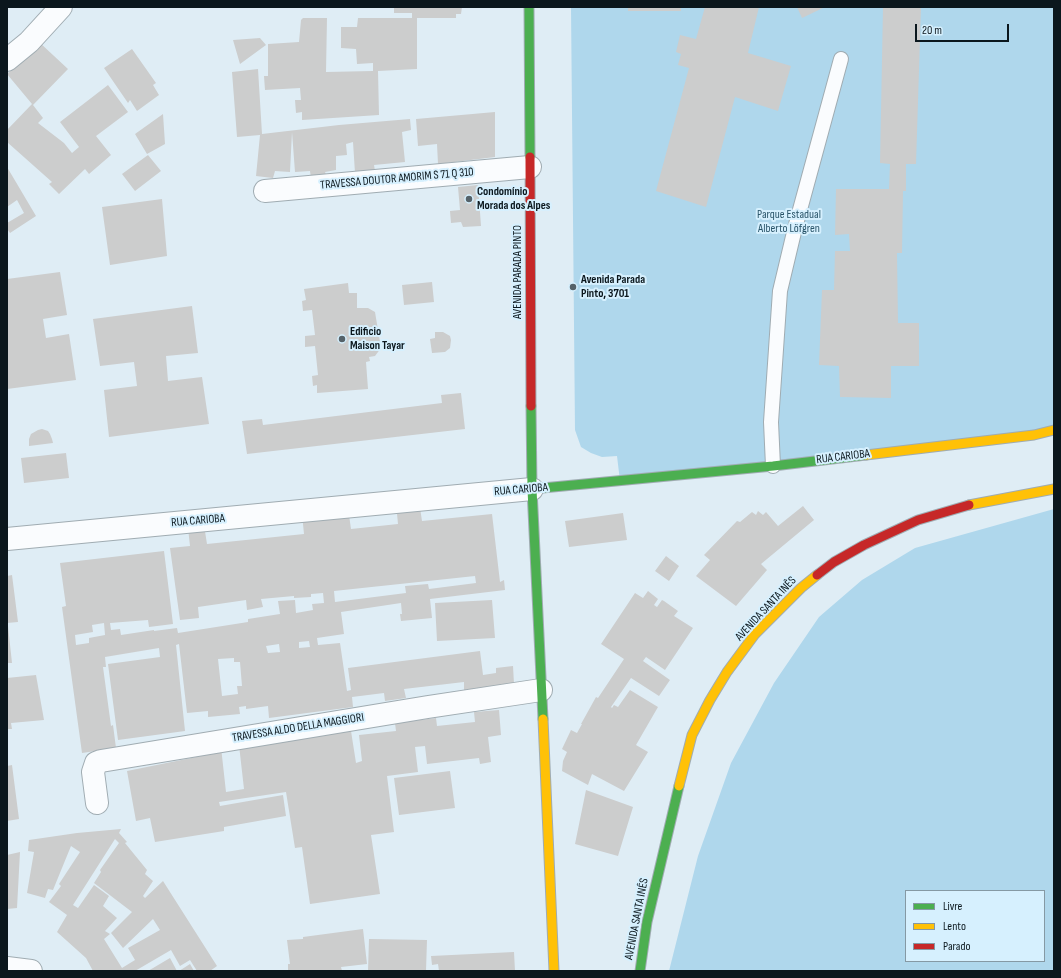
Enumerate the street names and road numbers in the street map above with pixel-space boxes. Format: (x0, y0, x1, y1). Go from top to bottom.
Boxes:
street label: TRAVESSA DOUTOR AMORIM S 71 Q 310 (320, 165, 474, 193)
street label: AVENIDA PARADA PINTO (511, 225, 525, 319)
street label: RUA CARIOBA (815, 447, 871, 467)
street label: RUA CARIOBA (494, 480, 548, 500)
street label: RUA CARIOBA (171, 511, 225, 531)
street label: AVENIDA SANTA INÊS (732, 574, 800, 644)
street label: TRAVESSA ALDO DELLA MAGGIORI (231, 710, 365, 746)
street label: AVENIDA SANTA INÊS (622, 877, 652, 961)

